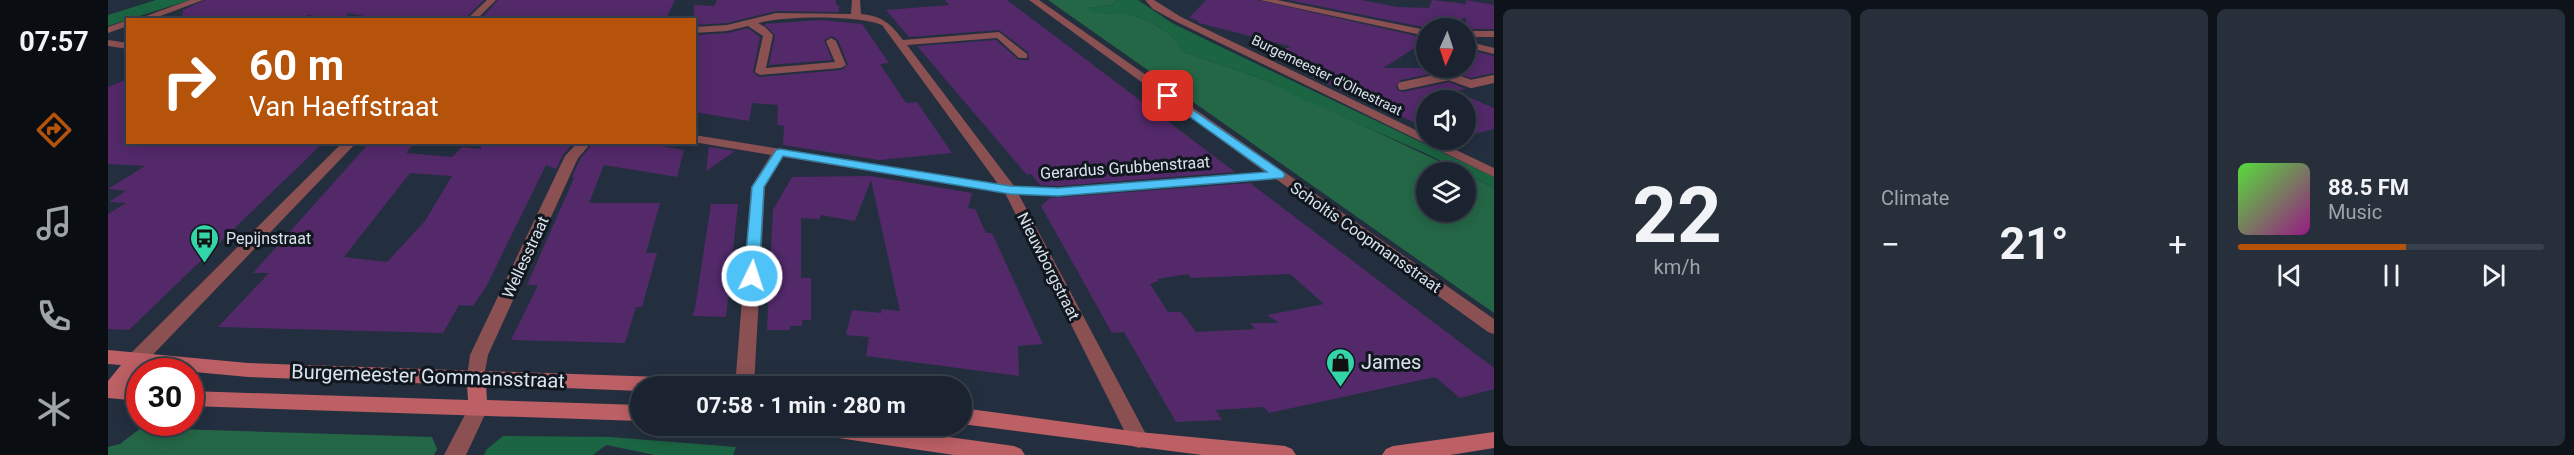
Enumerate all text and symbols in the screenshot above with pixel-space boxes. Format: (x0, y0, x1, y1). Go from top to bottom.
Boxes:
north arrow (1416, 18, 1476, 78)
map controls (1416, 18, 1476, 222)
text: 07:57 (19, 26, 89, 58)
street label: Burgemeester d'Olnestraat (1249, 32, 1405, 119)
text: 60 m (249, 41, 344, 90)
icon: right (150, 42, 228, 120)
pin (1142, 70, 1193, 121)
icon: arrive (1151, 79, 1184, 112)
button: sound (1416, 90, 1476, 150)
text: Van Haeffstraat (249, 91, 439, 123)
icon: directions (33, 109, 75, 151)
street label: Gerardus Grubbenstraat (1039, 152, 1211, 183)
button: layers (1416, 162, 1476, 222)
text: 22 (1632, 170, 1722, 261)
text: 88.5 FM (2328, 175, 2409, 200)
street label: Scholtis Coopmansstraat (1287, 178, 1445, 297)
text: Climate (1881, 186, 1949, 210)
text: Music (2328, 200, 2382, 224)
icon: music (33, 202, 75, 244)
street label: Nieuwborgstraat (1013, 209, 1084, 323)
street label: Wellesstraat (498, 213, 553, 301)
text: 21° (1999, 217, 2069, 270)
bus stop icon: Pepijnstraat (189, 222, 221, 264)
text: − (1881, 225, 1900, 264)
text: + (2168, 225, 2187, 264)
place label: Pepijnstraat (226, 229, 311, 248)
position arrow (720, 244, 784, 308)
text: km/h (1654, 255, 1700, 279)
icon: previous (2273, 259, 2306, 292)
icon: pause (2375, 259, 2408, 292)
icon: next (2477, 259, 2510, 292)
icon: phone (33, 295, 75, 337)
shop icon: James (1324, 346, 1356, 388)
place label: James (1361, 350, 1421, 374)
speed limit sign: 30 (126, 358, 204, 436)
street label: Burgemeester Gommansstraat (291, 359, 565, 393)
icon: climate (33, 388, 75, 430)
text: 07:58 · 1 min · 280 m (696, 393, 906, 418)

